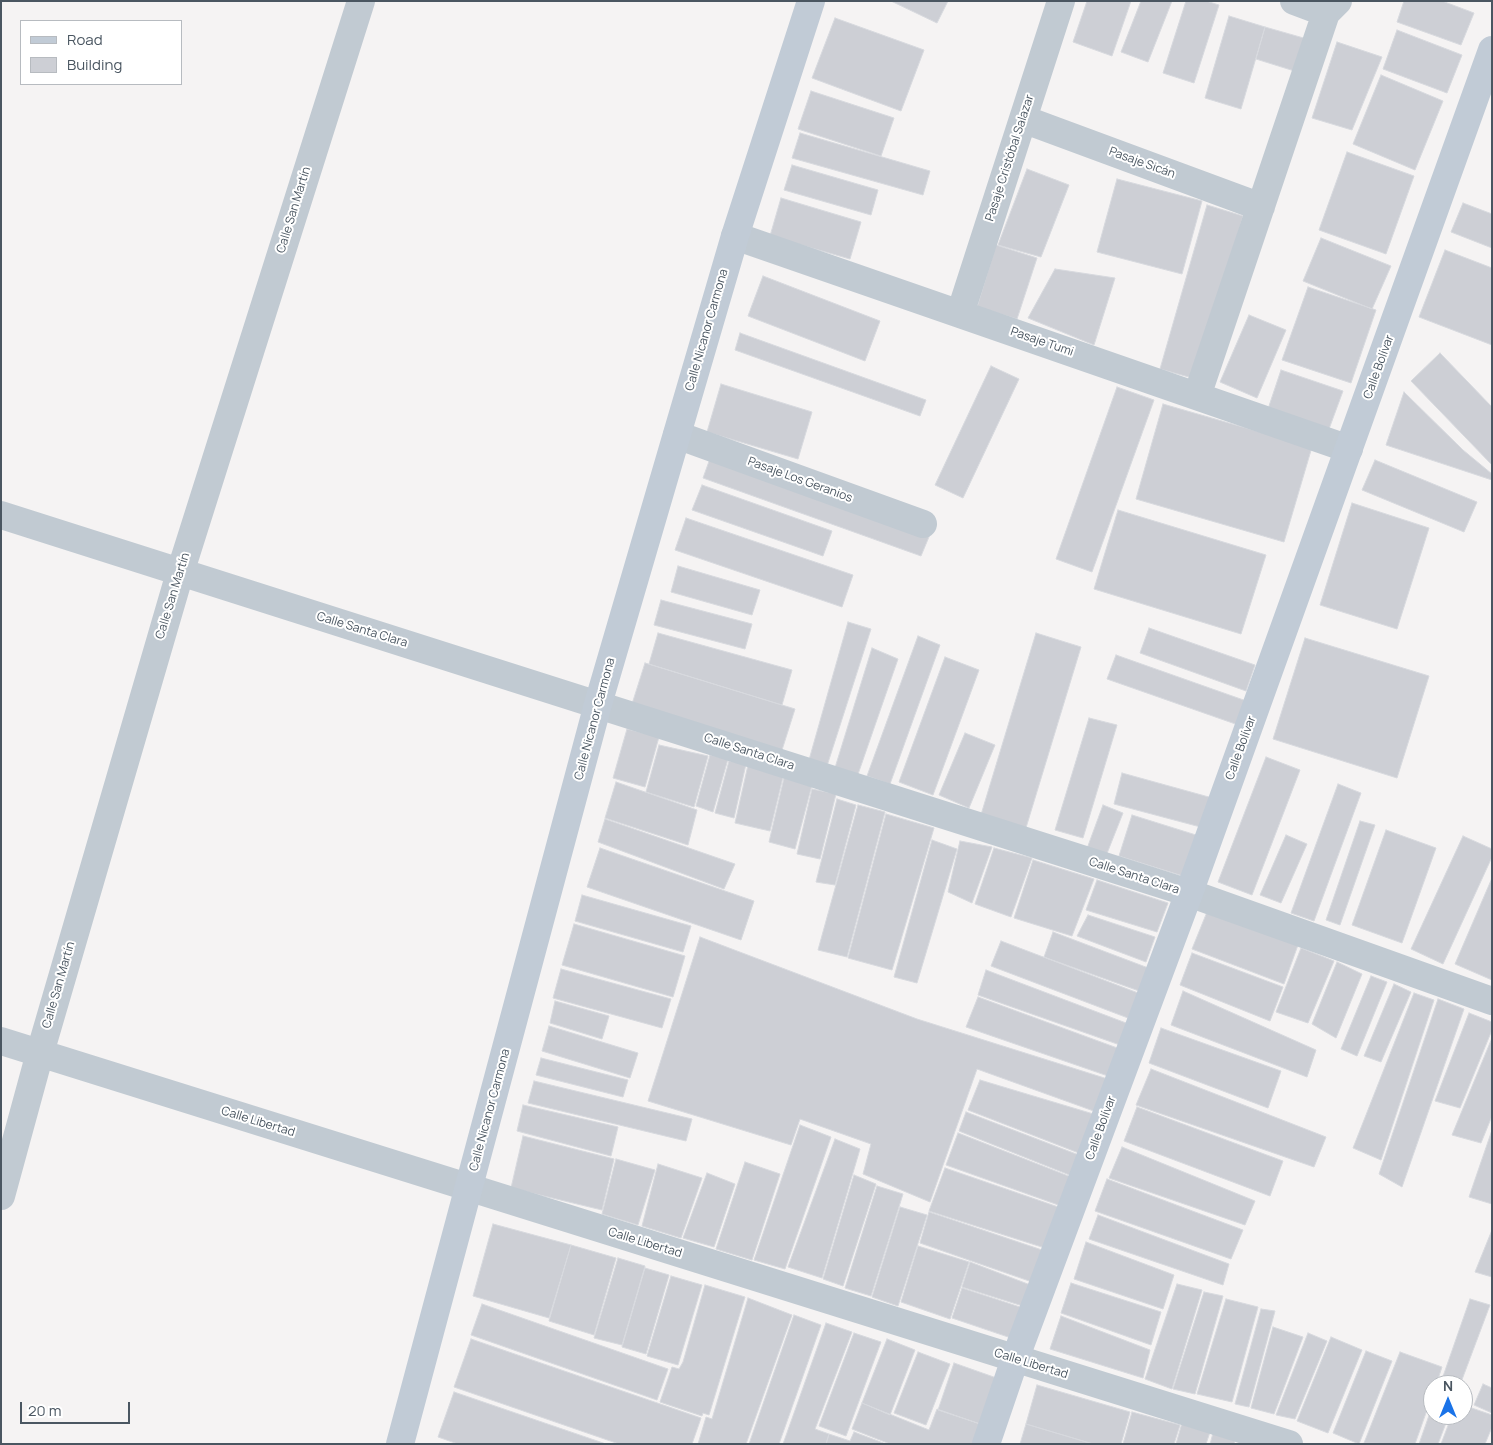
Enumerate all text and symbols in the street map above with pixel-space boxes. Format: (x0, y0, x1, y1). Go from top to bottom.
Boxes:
legend (20, 20, 182, 85)
text: Road (67, 29, 103, 50)
text: Building (67, 54, 122, 75)
street label: Pasaje Cristóbal Salazar (983, 93, 1037, 223)
street label: Pasaje Sicán (1107, 144, 1177, 182)
street label: Calle San Martín (274, 165, 314, 255)
street label: Calle Nicanor Carmona (683, 267, 731, 393)
street label: Pasaje Tumi (1009, 324, 1075, 360)
street label: Calle Bolívar (1361, 333, 1397, 401)
street label: Pasaje Los Geranios (746, 454, 854, 506)
street label: Calle San Martín (153, 551, 193, 641)
street label: Calle Santa Clara (315, 609, 409, 651)
street label: Calle Nicanor Carmona (572, 656, 618, 782)
street label: Calle Bolívar (1223, 714, 1259, 782)
street label: Calle Santa Clara (702, 731, 796, 773)
street label: Calle Santa Clara (1087, 855, 1181, 897)
street label: Calle San Martín (40, 940, 78, 1030)
street label: Calle Nicanor Carmona (467, 1047, 513, 1173)
street label: Calle Bolívar (1083, 1094, 1119, 1162)
street label: Calle Libertad (219, 1104, 297, 1140)
street label: Calle Libertad (606, 1225, 684, 1261)
street label: Calle Libertad (992, 1346, 1070, 1382)
north arrow (1423, 1375, 1473, 1425)
text: N (1443, 1376, 1453, 1395)
scale bar (22, 1392, 132, 1424)
text: 20 m (28, 1400, 61, 1421)

